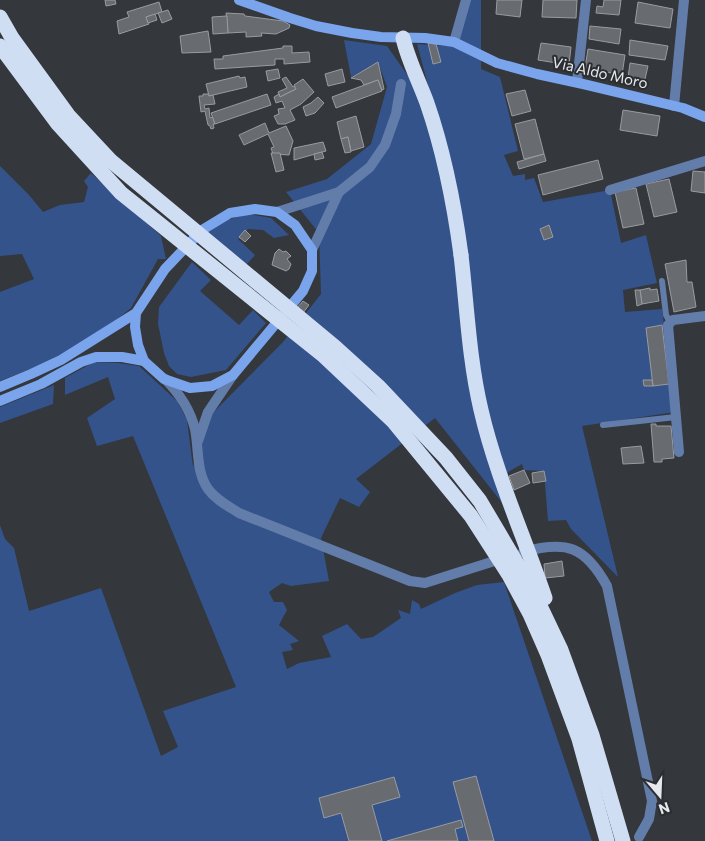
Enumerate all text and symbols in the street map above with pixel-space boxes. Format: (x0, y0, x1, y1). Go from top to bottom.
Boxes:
street label: Via Aldo Moro (551, 52, 650, 92)
north arrow (635, 771, 685, 821)
text: N (657, 799, 672, 819)

